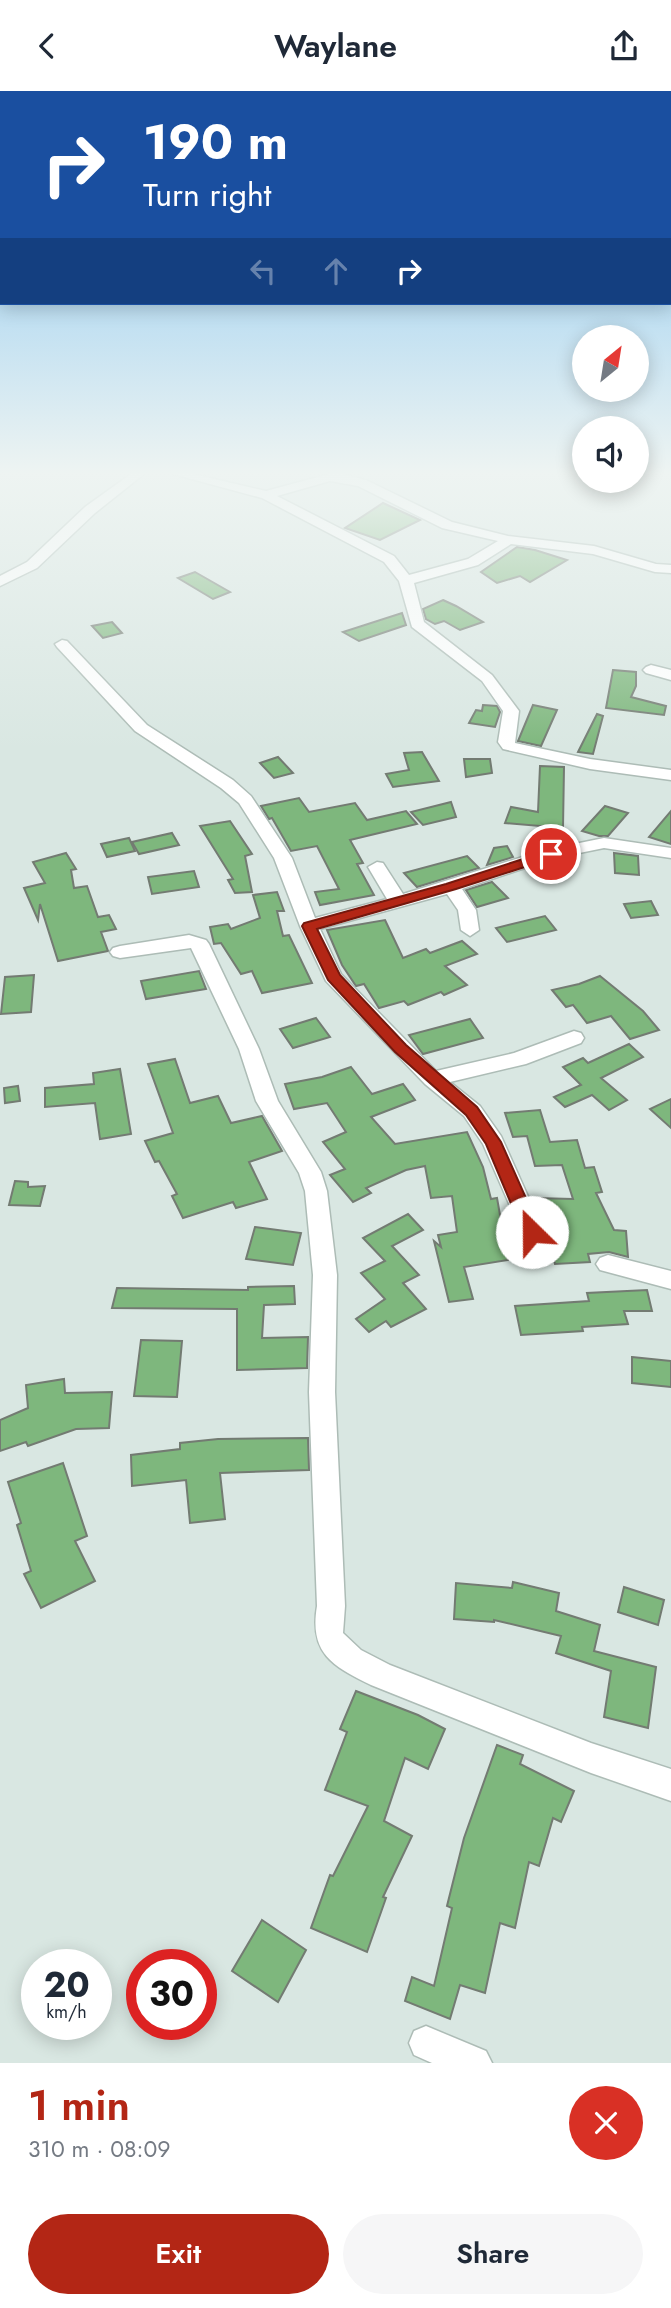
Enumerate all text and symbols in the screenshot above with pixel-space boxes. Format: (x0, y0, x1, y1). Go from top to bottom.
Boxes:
text: Waylane (274, 23, 397, 69)
icon: back (28, 27, 66, 65)
icon: share (605, 27, 643, 65)
text: 190 m (143, 107, 288, 177)
icon: right (28, 119, 119, 210)
text: Turn right (143, 172, 272, 218)
icon: left (244, 252, 282, 290)
icon: ahead (317, 252, 355, 290)
icon: right (390, 252, 428, 290)
north arrow (572, 325, 649, 403)
map controls (572, 325, 649, 493)
button: sound (572, 416, 649, 493)
pin (521, 824, 581, 884)
icon: arrive (532, 835, 570, 873)
position arrow (495, 1195, 569, 1269)
speed limit sign: 30 (126, 1949, 217, 2040)
text: 20 (43, 1960, 90, 2010)
text: km/h (46, 1999, 87, 2025)
text: 1 min (28, 2075, 130, 2136)
button: close (569, 2086, 643, 2160)
text: 310 m · 08:09 (28, 2132, 171, 2166)
button: Exit (28, 2214, 329, 2294)
button: Share (343, 2214, 643, 2294)

